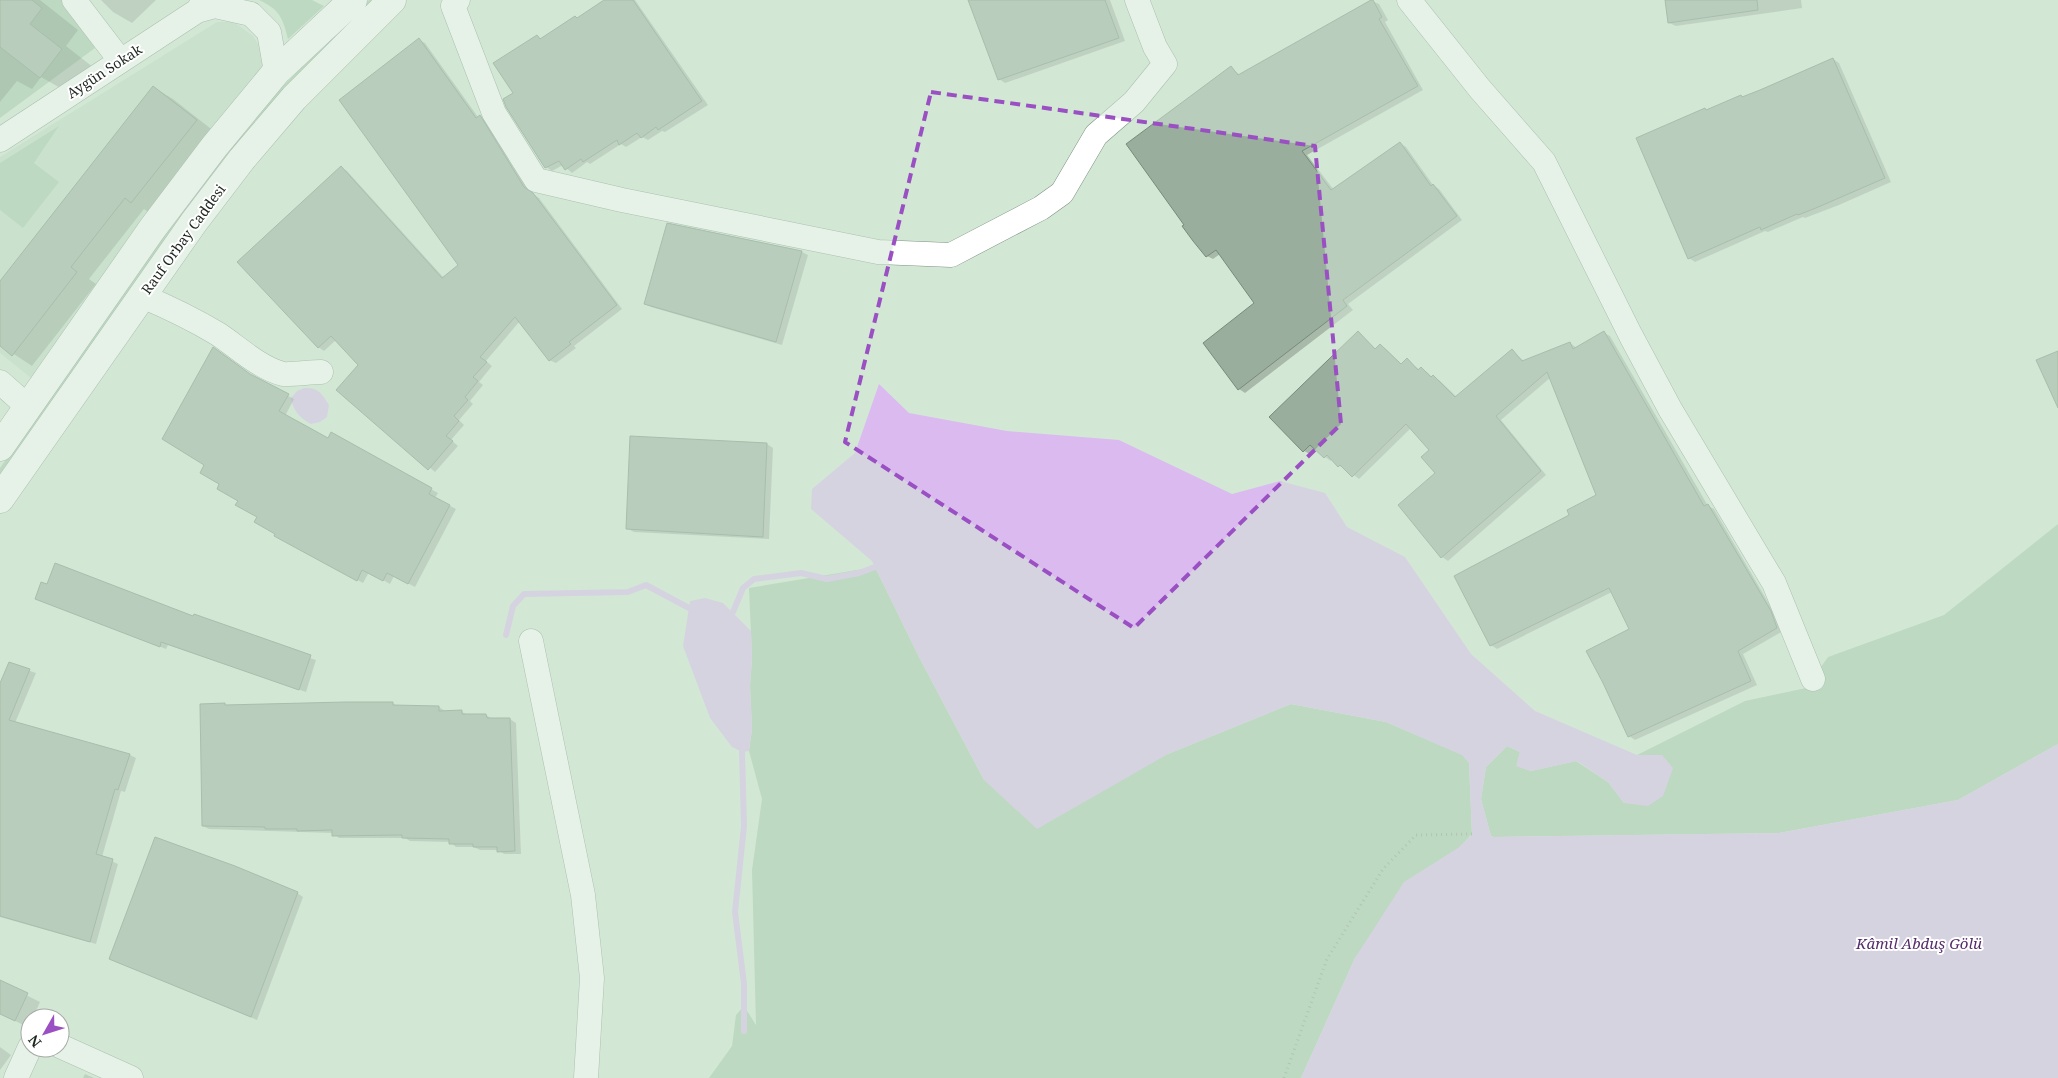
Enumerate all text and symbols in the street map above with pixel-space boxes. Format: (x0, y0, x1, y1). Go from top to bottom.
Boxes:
street label: Aygün Sokak (63, 39, 146, 102)
street label: Rauf Orbay Caddesi (137, 180, 230, 298)
water label: Kâmil Abduş Gölü (1855, 933, 1982, 953)
north arrow (20, 1008, 70, 1058)
text: N (24, 1031, 45, 1052)

